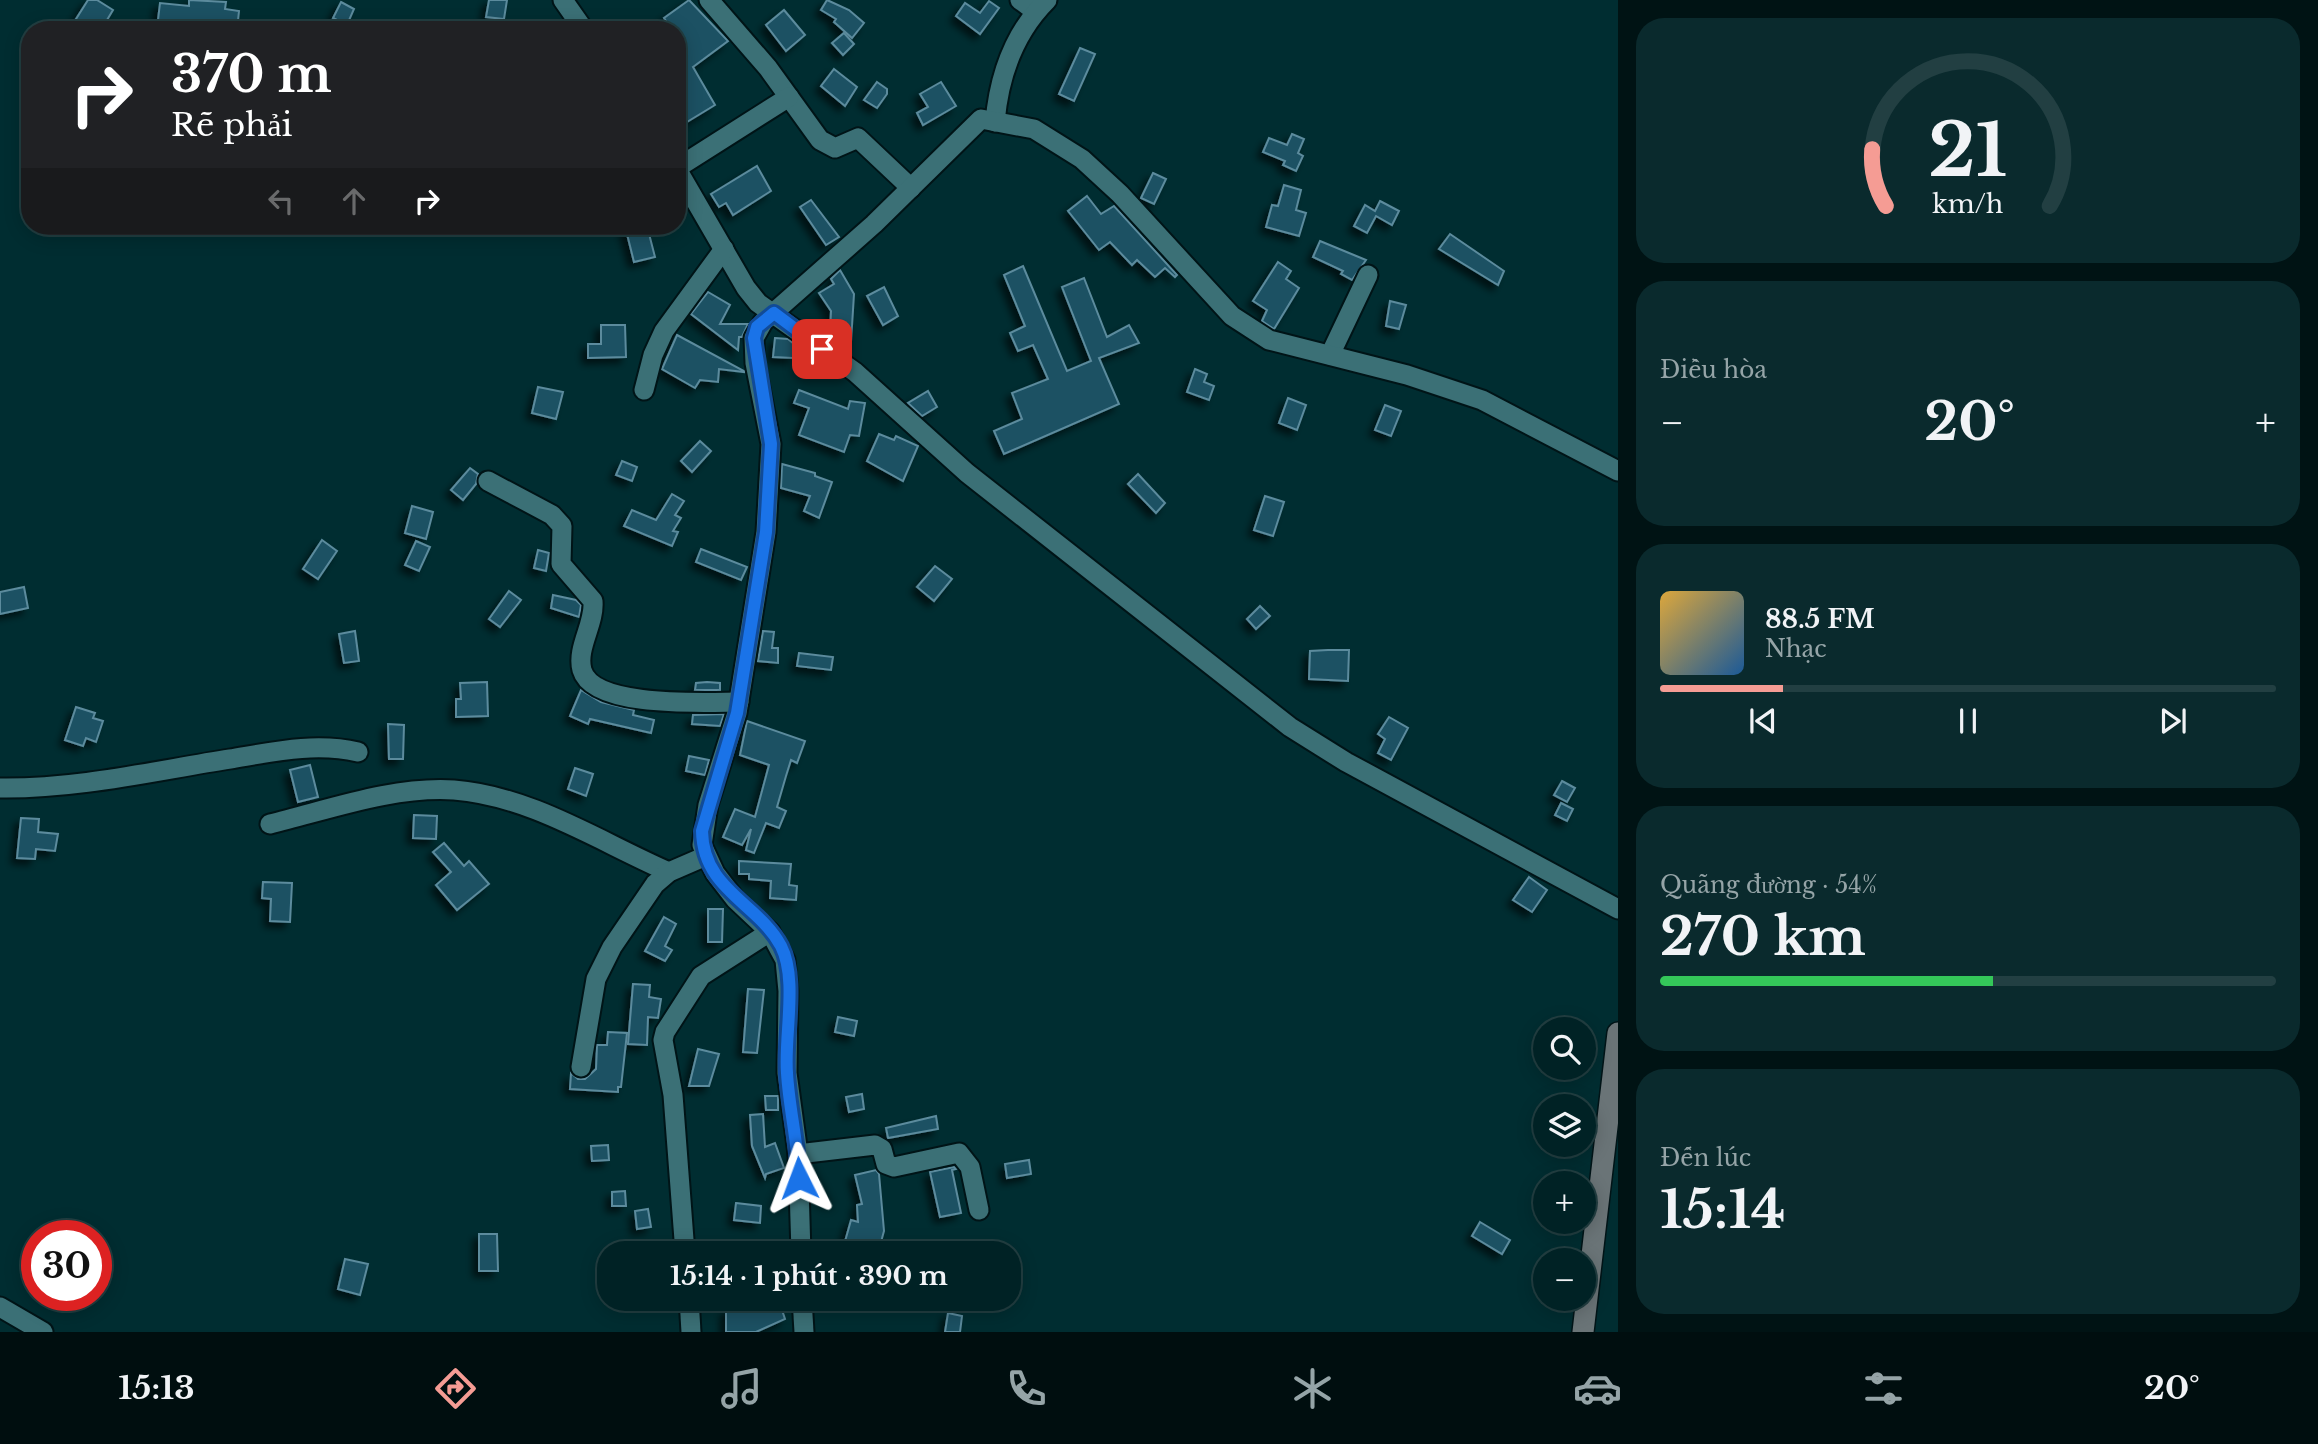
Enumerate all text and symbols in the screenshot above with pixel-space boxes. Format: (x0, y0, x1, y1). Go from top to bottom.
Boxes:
text: 370 m (171, 44, 332, 105)
icon: right (56, 49, 147, 140)
text: Rẽ phải (171, 105, 292, 145)
text: 21 (1928, 106, 2008, 197)
icon: left (262, 182, 300, 220)
icon: ahead (335, 182, 373, 220)
icon: right (408, 182, 446, 220)
text: km/h (1933, 189, 2003, 220)
pin (792, 319, 852, 379)
icon: arrive (803, 330, 841, 368)
text: Điều hòa (1660, 356, 1767, 384)
text: 20° (1924, 390, 2015, 454)
text: − (1660, 399, 1684, 446)
text: + (2255, 399, 2276, 446)
text: 88.5 FM (1765, 603, 1875, 635)
text: Nhạc (1765, 635, 1827, 663)
icon: previous (1744, 702, 1782, 740)
icon: pause (1949, 702, 1987, 740)
icon: next (2154, 702, 2192, 740)
text: Quãng đường · 54% (1660, 871, 1877, 899)
text: 270 km (1660, 905, 1866, 969)
map controls (1533, 1017, 1596, 1311)
button: search (1533, 1017, 1596, 1080)
button: layers (1533, 1094, 1596, 1157)
position arrow (762, 1141, 836, 1215)
text: Đến lúc (1660, 1144, 1751, 1172)
button: + (1533, 1171, 1596, 1234)
text: 15:14 (1660, 1178, 1786, 1242)
speed limit sign: 30 (21, 1220, 112, 1311)
button: − (1533, 1248, 1596, 1311)
text: 15:14 · 1 phút · 390 m (670, 1260, 948, 1292)
icon: directions (431, 1364, 480, 1413)
icon: music (717, 1364, 766, 1413)
icon: phone (1002, 1364, 1051, 1413)
icon: climate (1288, 1364, 1337, 1413)
icon: car (1573, 1364, 1622, 1413)
icon: filters (1859, 1364, 1908, 1413)
text: 15:13 (118, 1368, 195, 1408)
text: 20° (2144, 1368, 2200, 1408)

